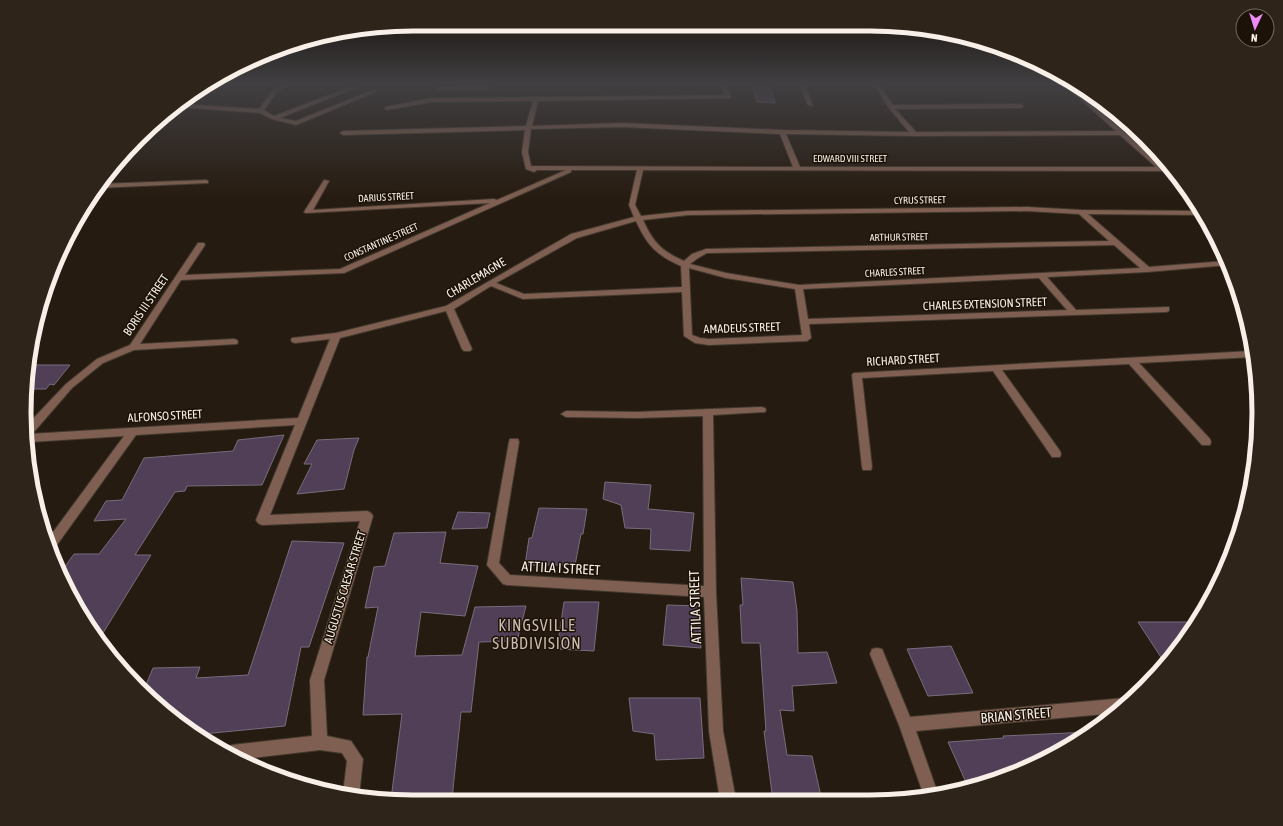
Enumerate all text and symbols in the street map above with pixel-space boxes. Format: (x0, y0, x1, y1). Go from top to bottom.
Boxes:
north arrow (1235, 8, 1275, 48)
text: N (1251, 32, 1258, 44)
street label: EDWARD VIII STREET (813, 153, 888, 164)
street label: DARIUS STREET (358, 190, 415, 204)
street label: CYRUS STREET (894, 194, 947, 206)
street label: CONSTANTINE STREET (342, 220, 420, 263)
street label: ARTHUR STREET (869, 231, 929, 243)
street label: CHARLEMAGNE (444, 255, 508, 301)
street label: CHARLES STREET (865, 265, 926, 279)
street label: BORIS III STREET (120, 271, 172, 338)
street label: CHARLES EXTENSION STREET (923, 295, 1048, 313)
street label: AMADEUS STREET (703, 320, 782, 336)
street label: RICHARD STREET (866, 351, 941, 369)
street label: ALFONSO STREET (127, 407, 204, 425)
street label: AUGUSTUS CAESAR STREET (321, 528, 369, 645)
street label: ATTILA I STREET (521, 558, 601, 578)
street label: ATTILA STREET (686, 570, 704, 644)
district label: KINGSVILLE SUBDIVISION (492, 616, 582, 652)
street label: BRIAN STREET (980, 704, 1052, 726)

